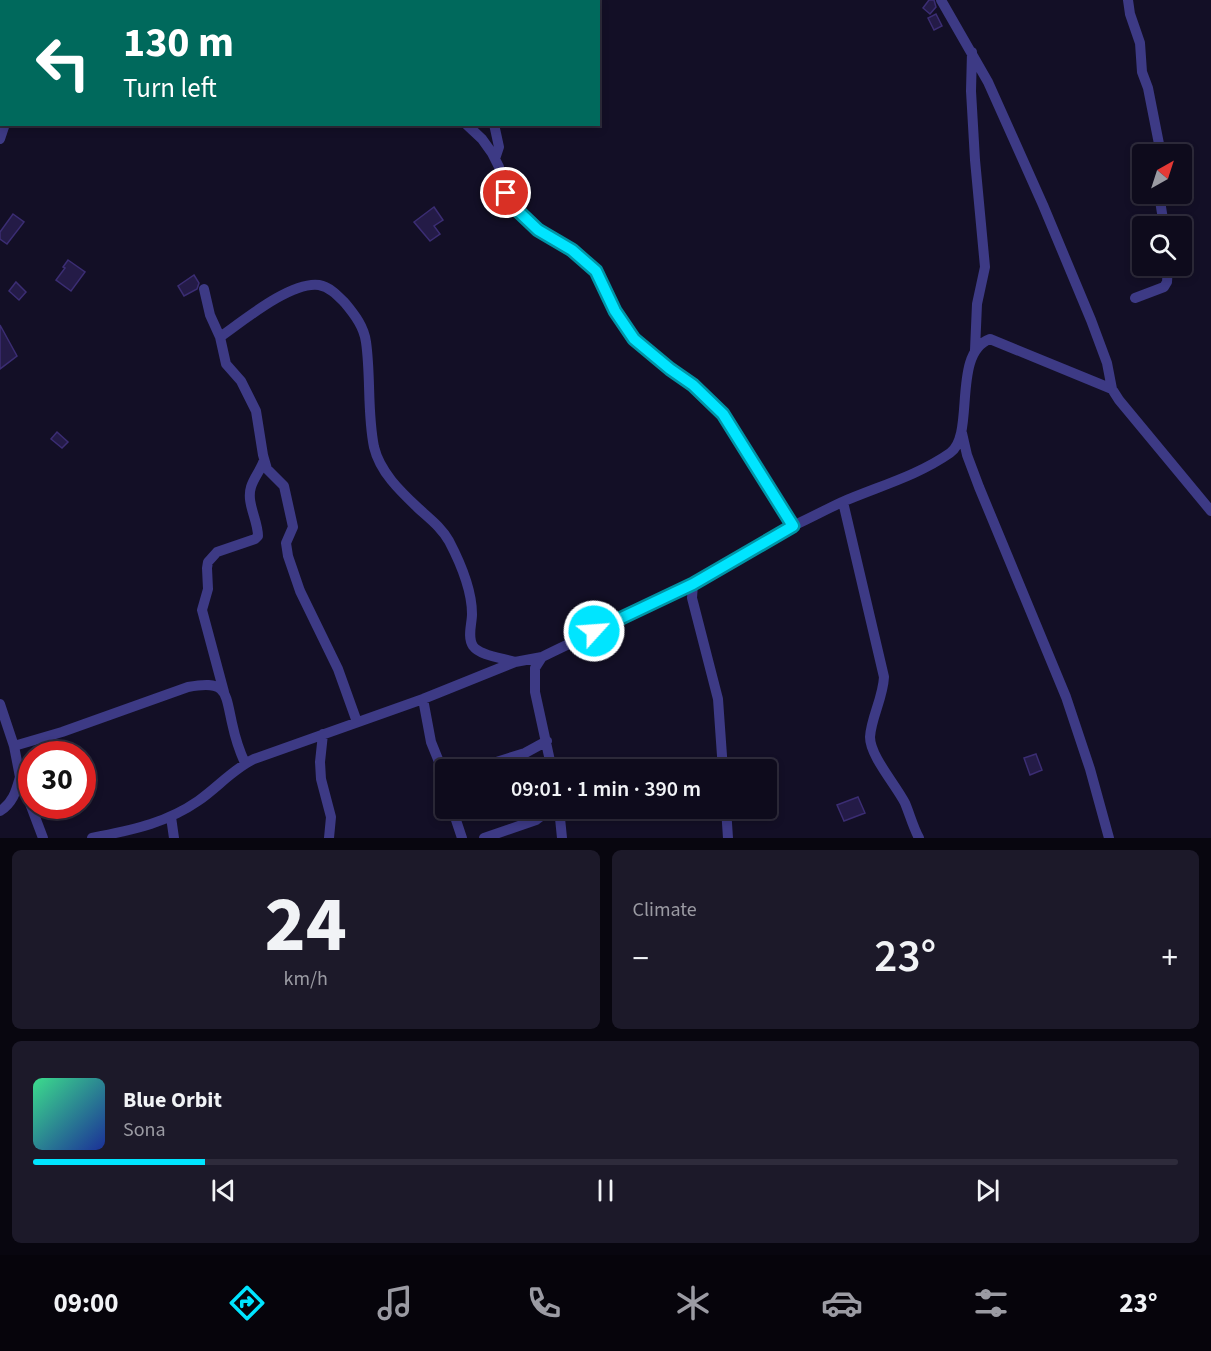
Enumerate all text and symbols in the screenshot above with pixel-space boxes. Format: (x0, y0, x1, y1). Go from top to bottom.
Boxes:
text: 130 m (123, 13, 234, 73)
icon: left (24, 24, 102, 102)
text: Turn left (123, 69, 217, 108)
north arrow (1132, 144, 1192, 204)
map controls (1132, 144, 1192, 276)
pin (480, 167, 531, 218)
icon: arrive (489, 176, 522, 209)
button: search (1132, 216, 1192, 276)
position arrow (562, 599, 626, 663)
speed limit sign: 30 (18, 741, 96, 819)
text: 09:01 · 1 min · 390 m (511, 773, 701, 805)
text: 24 (265, 870, 347, 981)
text: Climate (633, 896, 697, 924)
text: 23° (874, 925, 936, 989)
text: − (633, 935, 649, 982)
text: + (1162, 935, 1178, 982)
text: km/h (284, 965, 328, 993)
text: Blue Orbit (123, 1084, 222, 1116)
text: Sona (123, 1116, 166, 1144)
icon: previous (207, 1174, 240, 1207)
icon: pause (589, 1174, 622, 1207)
icon: next (971, 1174, 1004, 1207)
icon: directions (226, 1282, 268, 1324)
icon: music (374, 1282, 416, 1324)
icon: phone (523, 1282, 565, 1324)
icon: climate (672, 1282, 714, 1324)
icon: car (821, 1282, 863, 1324)
icon: filters (970, 1282, 1012, 1324)
text: 09:00 (53, 1284, 119, 1323)
text: 23° (1119, 1284, 1158, 1323)

